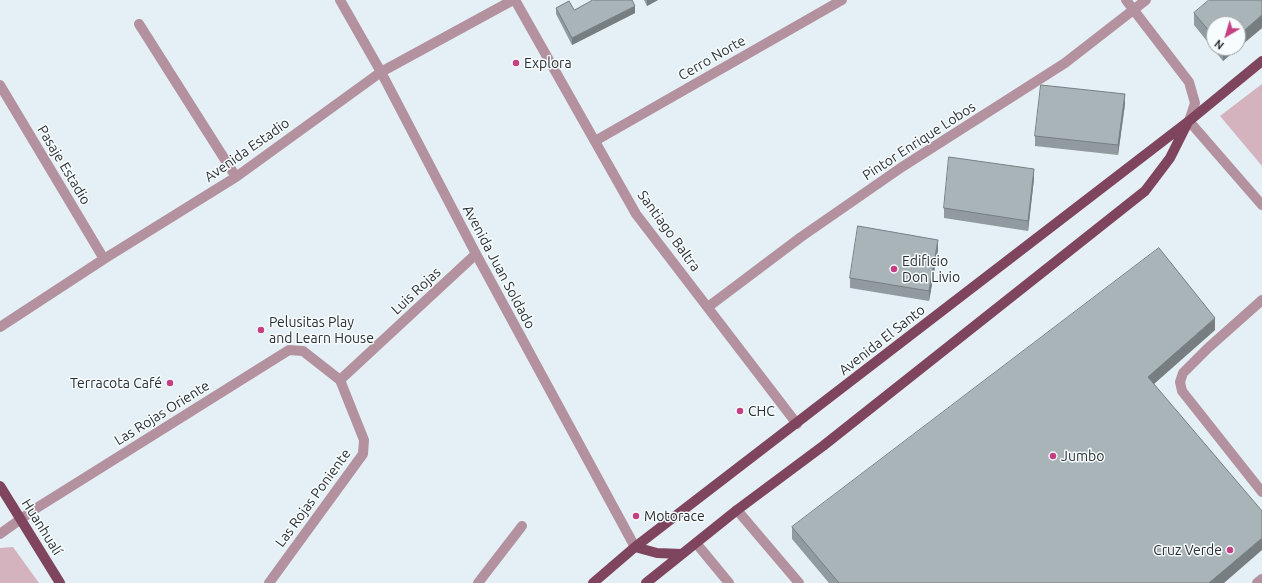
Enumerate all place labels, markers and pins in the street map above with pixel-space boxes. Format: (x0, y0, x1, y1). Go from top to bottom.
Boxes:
place label: Explora (524, 55, 572, 71)
marker: Explora (511, 58, 521, 68)
place label: Edificio Don Livio (902, 253, 960, 286)
marker: Edificio Don Livio (889, 264, 899, 274)
place label: Pelusitas Play and Learn House (269, 314, 374, 346)
marker: Pelusitas Play and Learn House (256, 325, 266, 335)
place label: Terracota Café (70, 375, 162, 391)
marker: Terracota Café (165, 378, 175, 388)
place label: CHC (748, 403, 775, 419)
marker: CHC (735, 406, 745, 416)
place label: Jumbo (1061, 448, 1104, 464)
marker: Jumbo (1048, 451, 1058, 461)
place label: Motorace (644, 508, 705, 524)
marker: Motorace (631, 511, 641, 521)
place label: Cruz Verde (1153, 542, 1222, 558)
marker: Cruz Verde (1225, 545, 1235, 555)

